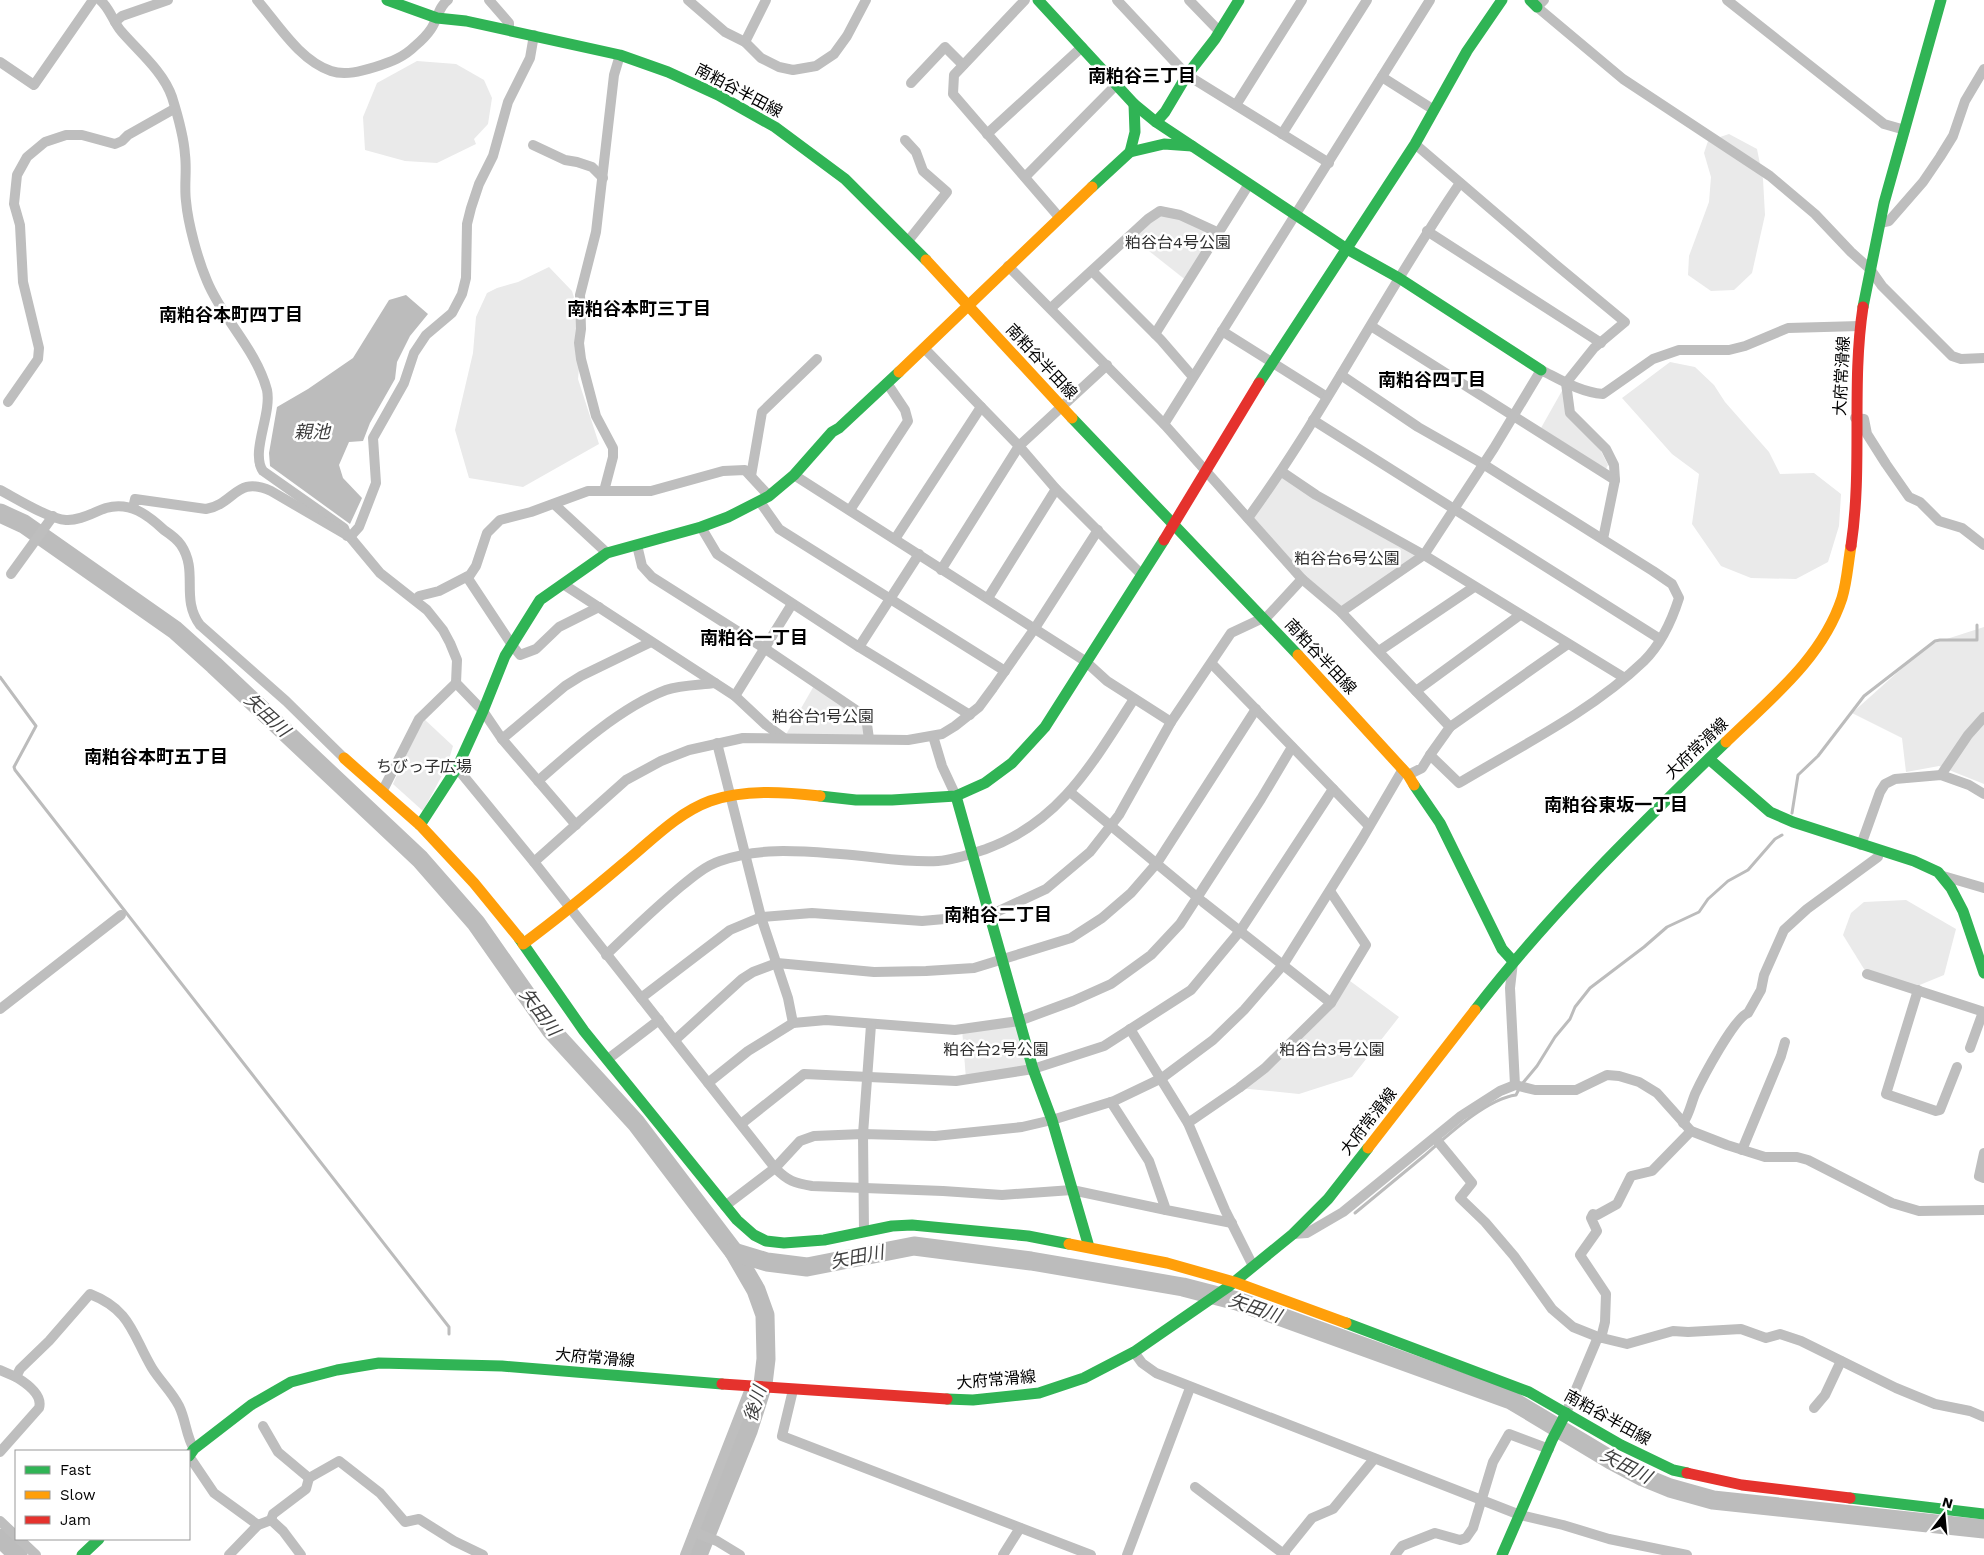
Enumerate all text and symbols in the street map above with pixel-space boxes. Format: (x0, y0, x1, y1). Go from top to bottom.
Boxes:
street label: 南粕谷半田線 (692, 60, 786, 121)
district label: 南粕谷三丁目 (1088, 65, 1196, 86)
park label: 粕谷台4号公園 (1125, 233, 1231, 252)
district label: 南粕谷本町三丁目 (567, 298, 711, 319)
district label: 南粕谷本町四丁目 (159, 304, 303, 325)
street label: 南粕谷半田線 (1002, 320, 1081, 403)
street label: 大府常滑線 (1830, 336, 1853, 416)
district label: 南粕谷四丁目 (1378, 369, 1486, 390)
water label: 親池 (294, 421, 332, 442)
park label: 粕谷台6号公園 (1294, 549, 1400, 568)
street label: 南粕谷半田線 (1281, 615, 1360, 698)
district label: 南粕谷一丁目 (700, 627, 808, 648)
water label: 矢田川 (240, 689, 296, 742)
park label: 粕谷台1号公園 (772, 707, 874, 726)
street label: 大府常滑線 (1661, 714, 1732, 783)
district label: 南粕谷本町五丁目 (84, 746, 228, 767)
park label: ちびっ子広場 (376, 757, 472, 776)
district label: 南粕谷東坂一丁目 (1544, 794, 1688, 815)
district label: 南粕谷二丁目 (944, 904, 1052, 925)
water label: 矢田川 (516, 984, 566, 1041)
park label: 粕谷台2号公園 (943, 1040, 1049, 1059)
park label: 粕谷台3号公園 (1279, 1040, 1385, 1059)
street label: 大府常滑線 (1336, 1084, 1401, 1159)
water label: 矢田川 (828, 1241, 887, 1272)
water label: 矢田川 (1226, 1289, 1286, 1327)
street label: 大府常滑線 (554, 1345, 636, 1370)
street label: 大府常滑線 (955, 1367, 1037, 1392)
water label: 後川 (739, 1382, 770, 1424)
street label: 南粕谷半田線 (1561, 1386, 1654, 1449)
water label: 矢田川 (1597, 1444, 1657, 1488)
legend (15, 1450, 190, 1540)
text: Fast (60, 1461, 92, 1479)
text: Slow (60, 1486, 96, 1504)
north arrow (1919, 1490, 1969, 1540)
text: N (1940, 1493, 1955, 1512)
text: Jam (60, 1511, 91, 1529)

